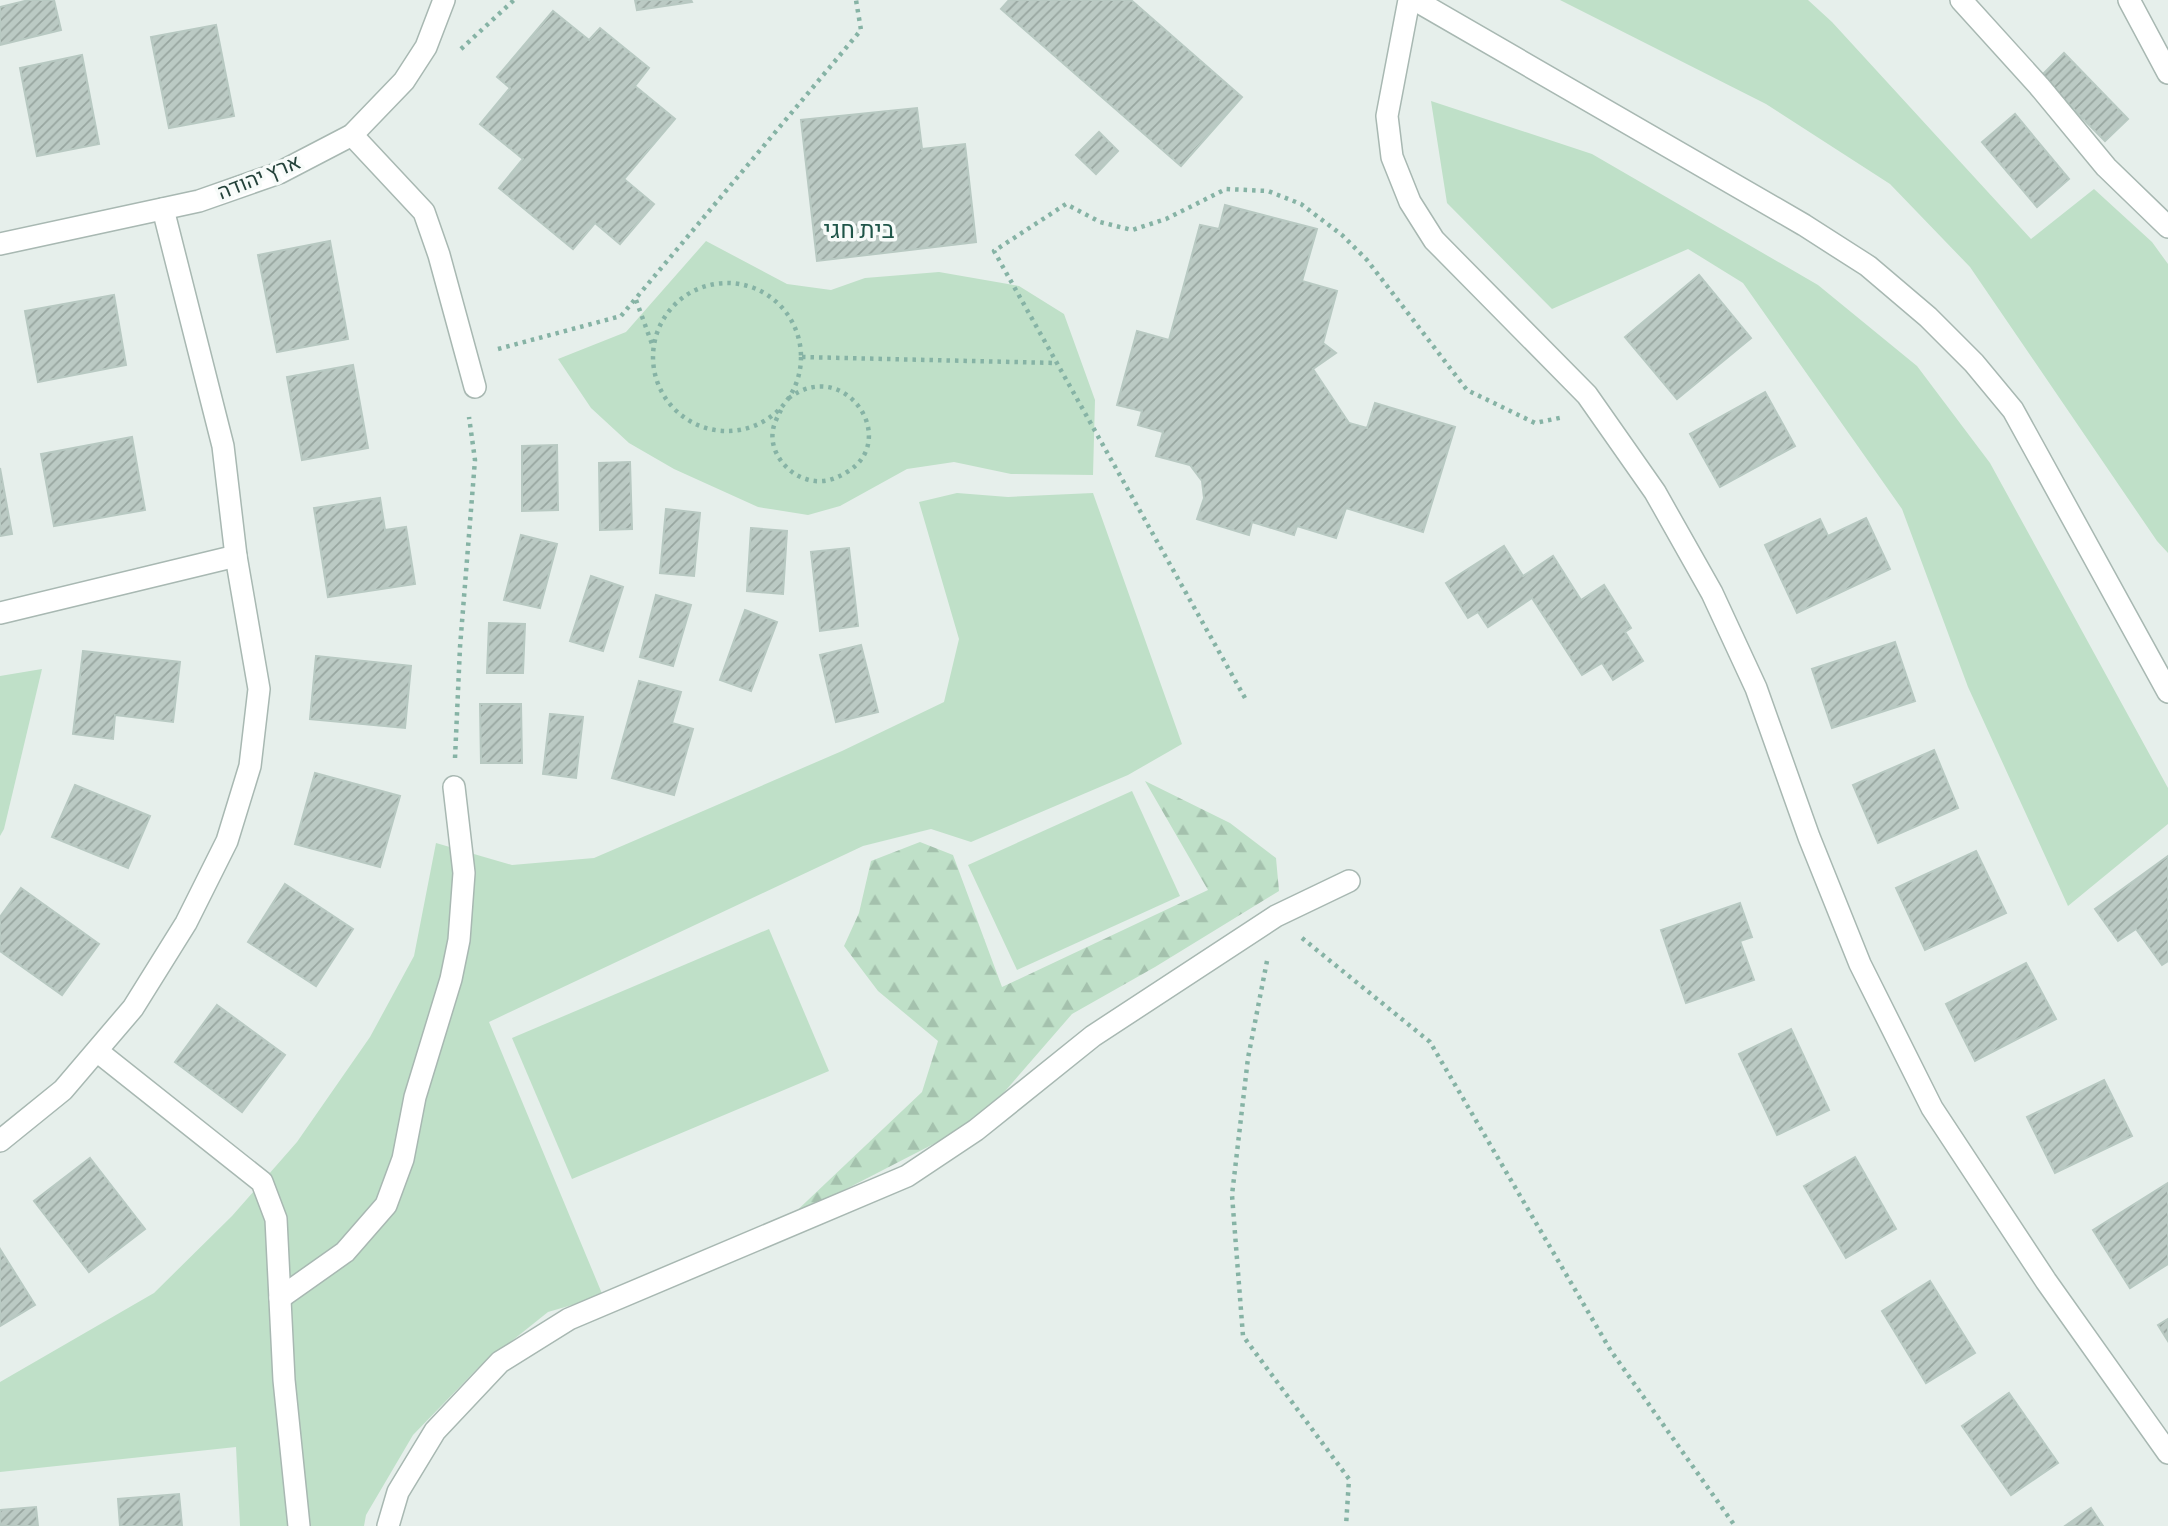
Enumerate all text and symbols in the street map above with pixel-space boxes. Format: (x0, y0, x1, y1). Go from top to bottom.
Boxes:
street label: ארץ יהודה (213, 148, 304, 204)
district label: בית חגי (824, 214, 895, 243)

